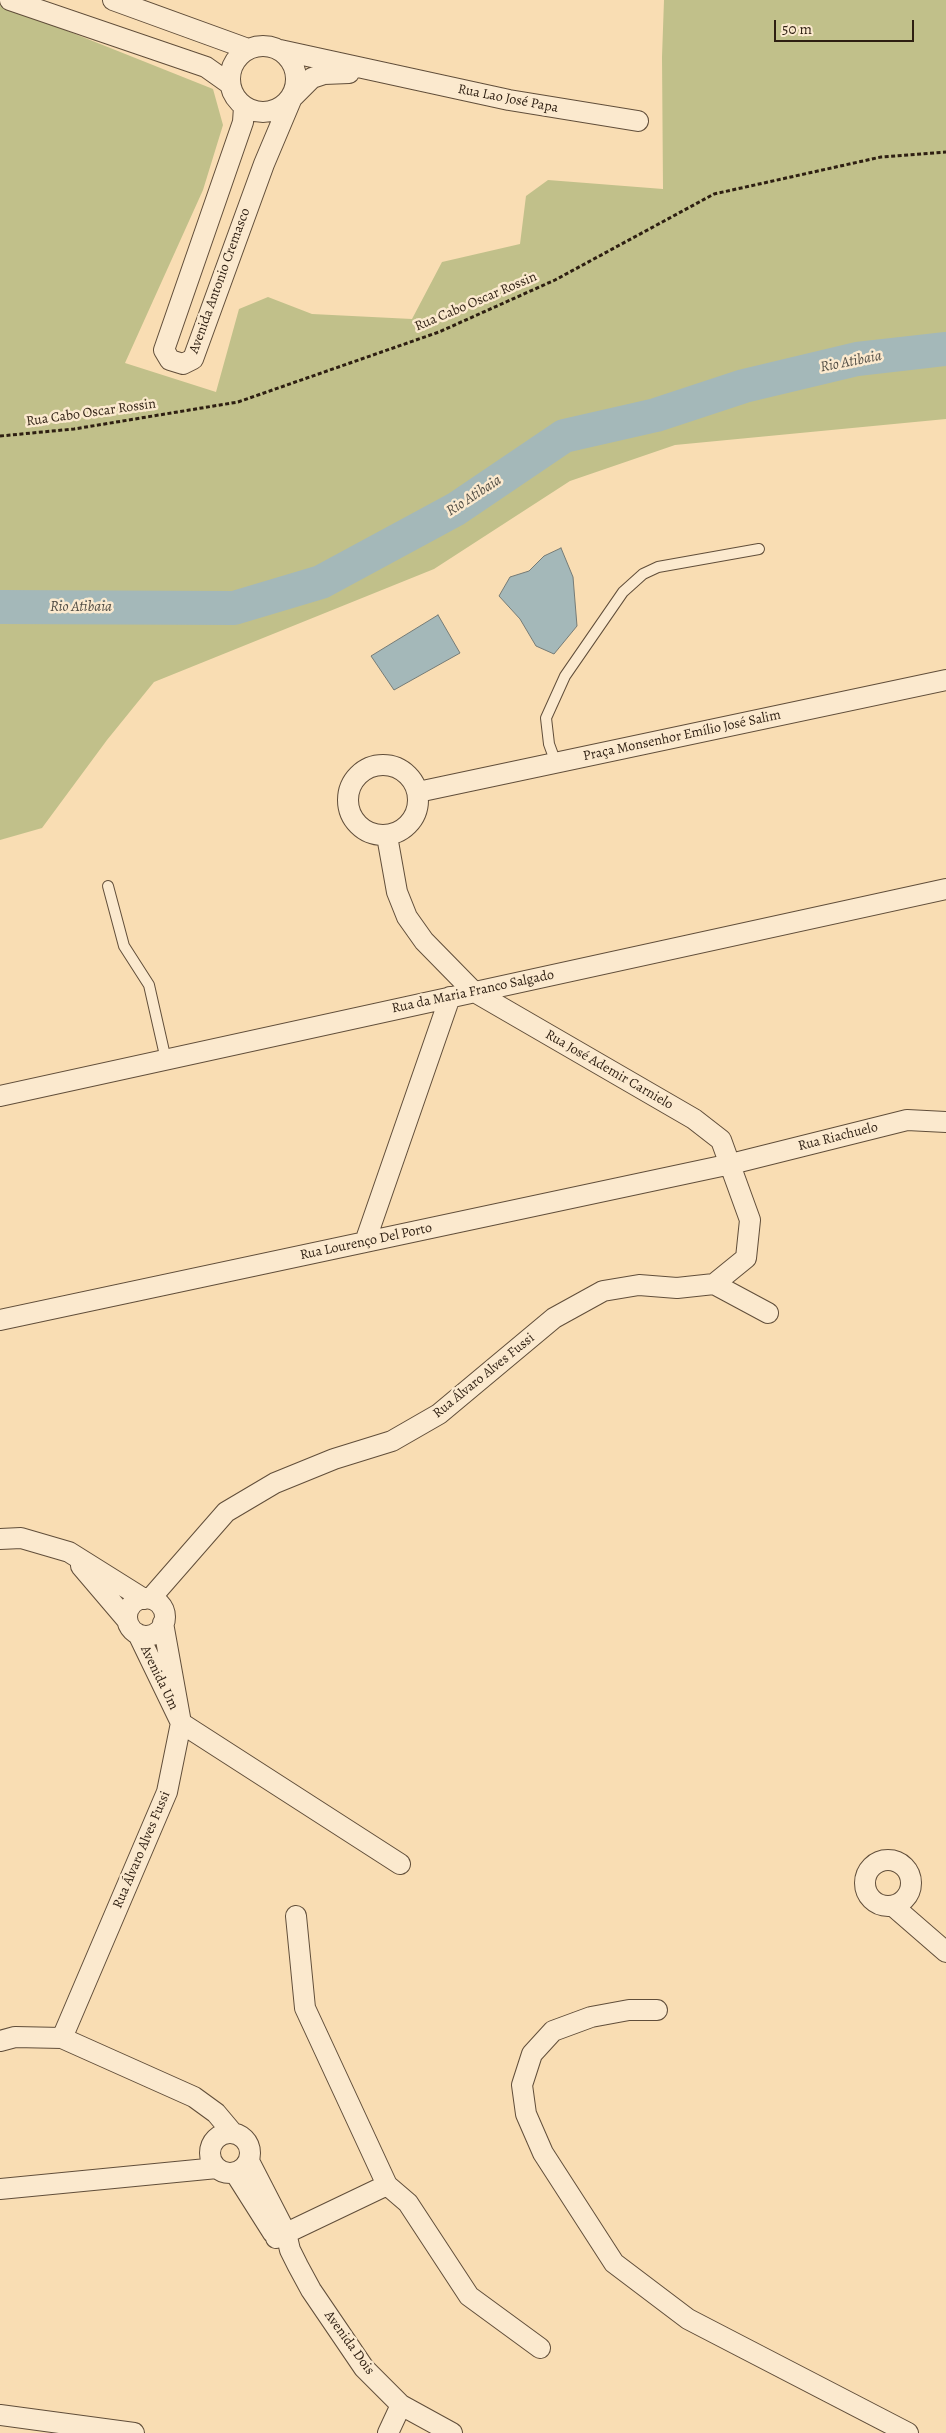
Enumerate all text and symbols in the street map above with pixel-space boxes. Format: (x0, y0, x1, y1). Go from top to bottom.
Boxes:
scale bar (776, 10, 916, 42)
text: 50 m (782, 19, 812, 39)
street label: Rua Lao José Papa (456, 81, 560, 117)
street label: Avenida Antonio Cremasco (186, 206, 254, 356)
street label: Rua Cabo Oscar Rossin (412, 269, 540, 335)
water label: Rio Atibaia (819, 347, 883, 377)
street label: Rua Cabo Oscar Rossin (25, 396, 157, 430)
water label: Rio Atibaia (443, 472, 505, 520)
water label: Rio Atibaia (50, 598, 112, 616)
street label: Praça Monsenhor Emílio José Salim (582, 707, 782, 765)
street label: Rua da Maria Franco Salgado (390, 967, 556, 1017)
street label: Rua José Ademir Carnielo (542, 1026, 676, 1114)
street label: Rua Riachuelo (796, 1119, 880, 1155)
street label: Rua Lourenço Del Porto (298, 1220, 434, 1264)
street label: Rua Álvaro Alves Fussi (430, 1330, 538, 1422)
street label: Avenida Um (136, 1643, 182, 1713)
street label: Rua Álvaro Alves Fussi (110, 1789, 174, 1911)
street label: Avenida Dois (320, 2308, 378, 2378)

